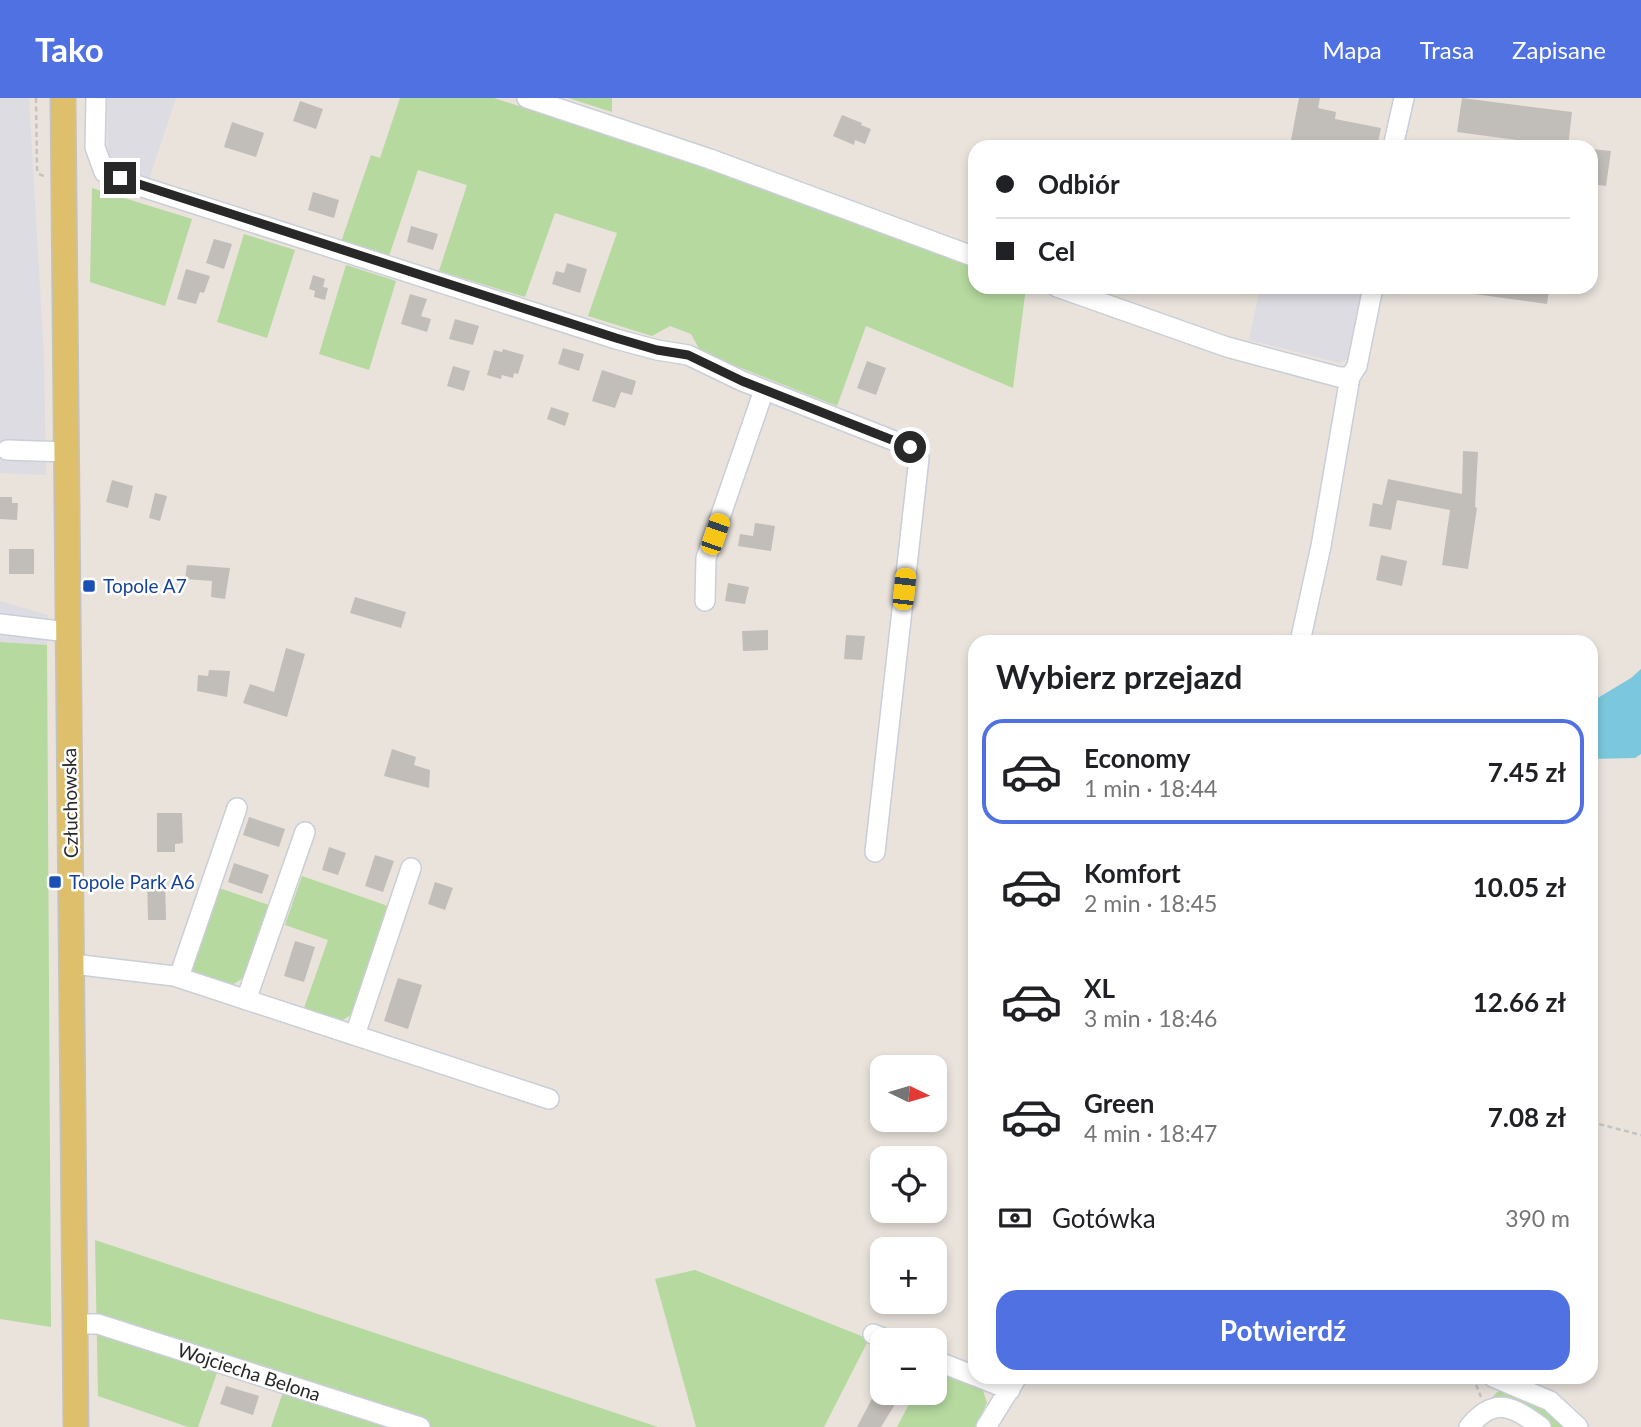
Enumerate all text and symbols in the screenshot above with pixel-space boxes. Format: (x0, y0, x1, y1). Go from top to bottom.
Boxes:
text: Tako (35, 29, 104, 69)
text: Mapa (1323, 35, 1382, 64)
text: Trasa (1420, 35, 1474, 64)
text: Zapisane (1512, 35, 1606, 64)
route end (104, 162, 136, 194)
text: Odbiór (1038, 168, 1120, 200)
text: Cel (1038, 235, 1075, 267)
route start (894, 431, 926, 463)
car (699, 511, 732, 557)
car (892, 567, 917, 611)
place label: Topole A7 (103, 574, 187, 597)
marker: Topole A7 (81, 578, 97, 594)
text: Wybierz przejazd (996, 657, 1242, 696)
icon: car (1000, 740, 1063, 803)
text: Economy (1084, 742, 1190, 774)
street label: Człuchowska (57, 748, 82, 858)
text: 7.45 zł (1488, 756, 1566, 788)
text: 1 min · 18:44 (1084, 774, 1217, 802)
icon: car (1000, 855, 1063, 918)
text: Komfort (1084, 857, 1181, 889)
place label: Topole Park A6 (69, 870, 195, 893)
text: 10.05 zł (1473, 871, 1566, 903)
marker: Topole Park A6 (47, 874, 63, 890)
text: 2 min · 18:45 (1084, 889, 1217, 917)
icon: car (1000, 970, 1063, 1033)
text: XL (1084, 972, 1115, 1004)
text: 12.66 zł (1473, 986, 1566, 1018)
text: 3 min · 18:46 (1084, 1004, 1217, 1032)
north arrow (870, 1055, 947, 1132)
map controls (870, 1055, 947, 1405)
icon: car (1000, 1085, 1063, 1148)
text: Green (1084, 1087, 1154, 1119)
text: 7.08 zł (1488, 1101, 1566, 1133)
text: 4 min · 18:47 (1084, 1119, 1217, 1147)
button: locate (870, 1146, 947, 1223)
icon: cash (996, 1199, 1034, 1237)
text: Gotówka (1052, 1202, 1156, 1234)
text: 390 m (1505, 1204, 1570, 1232)
button: + (870, 1237, 947, 1314)
button: Potwierdź (996, 1290, 1570, 1370)
button: − (870, 1328, 947, 1405)
street label: Wojciecha Belona (175, 1338, 324, 1405)

